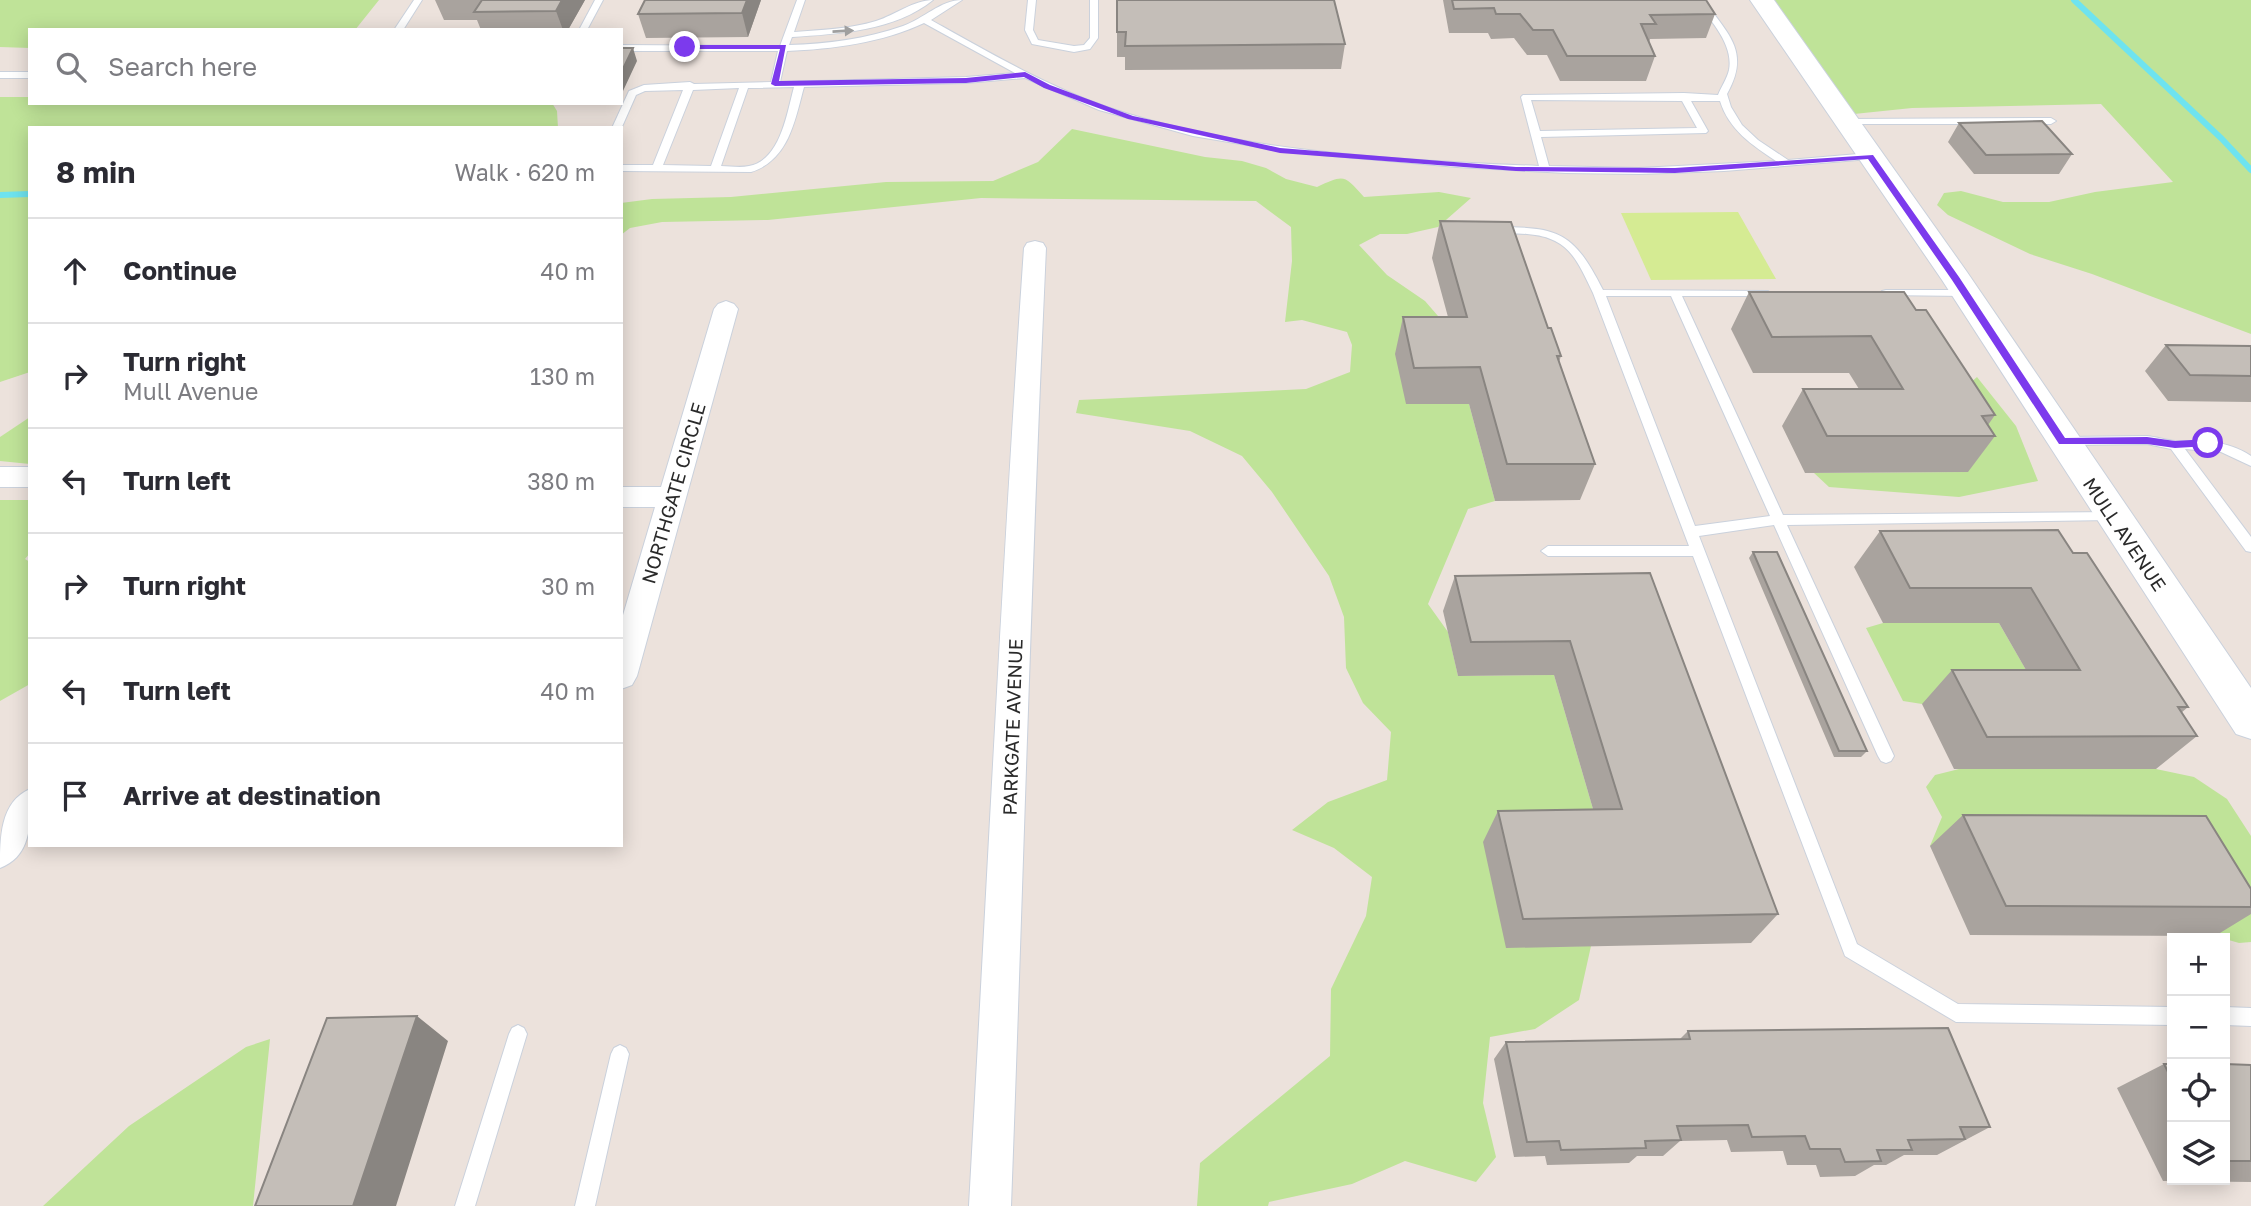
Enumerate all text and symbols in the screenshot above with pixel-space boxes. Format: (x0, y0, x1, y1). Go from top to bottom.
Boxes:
one-way arrow (833, 26, 855, 37)
search box (28, 28, 623, 105)
route end (669, 31, 700, 62)
icon: search (52, 48, 90, 86)
text: Search here (108, 51, 257, 82)
text: 8 min (56, 154, 135, 190)
text: Walk · 620 m (454, 158, 595, 186)
icon: ahead (56, 252, 94, 290)
text: Continue (123, 255, 237, 286)
text: 40 m (541, 257, 595, 285)
text: Turn right (123, 346, 246, 377)
icon: right (56, 357, 94, 395)
text: 130 m (530, 362, 595, 390)
text: Mull Avenue (123, 377, 258, 405)
street label: NORTHGATE CIRCLE (636, 400, 710, 586)
route start (2192, 427, 2223, 458)
icon: left (56, 462, 94, 500)
text: Turn left (123, 465, 231, 496)
text: 380 m (527, 467, 595, 495)
street label: MULL AVENUE (2079, 473, 2171, 595)
icon: right (56, 567, 94, 605)
text: Turn right (123, 570, 246, 601)
text: 30 m (541, 572, 595, 600)
street label: PARKGATE AVENUE (997, 638, 1027, 816)
icon: left (56, 672, 94, 710)
text: Turn left (123, 675, 231, 706)
text: 40 m (541, 677, 595, 705)
icon: arrive (56, 777, 94, 815)
text: Arrive at destination (123, 780, 381, 811)
map controls (2167, 933, 2230, 1185)
button: + (2167, 933, 2230, 996)
button: − (2167, 996, 2230, 1059)
button: locate (2167, 1059, 2230, 1122)
button: layers (2167, 1122, 2230, 1185)

